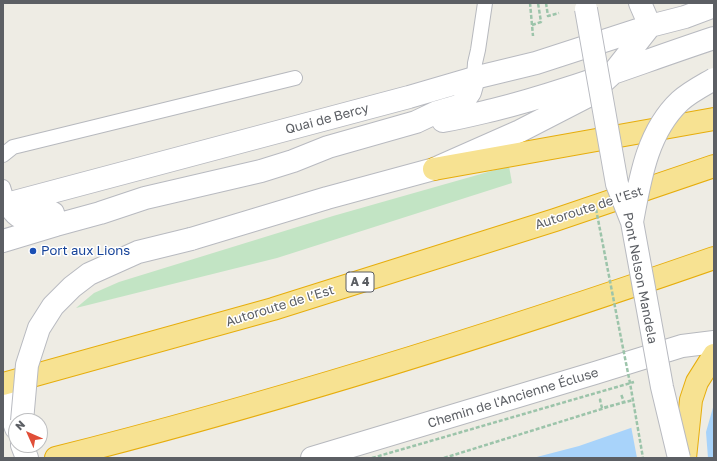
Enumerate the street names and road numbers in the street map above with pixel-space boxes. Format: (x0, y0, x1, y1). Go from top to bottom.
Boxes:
street label: Quai de Bercy (284, 100, 370, 138)
street label: Autoroute de l’Est (533, 183, 645, 233)
street label: Pont Nelson Mandela (620, 211, 660, 345)
road number: A 4 (346, 272, 374, 292)
street label: Autoroute de l’Est (224, 282, 336, 330)
street label: Chemin de l'Ancienne Écluse (426, 365, 600, 431)

